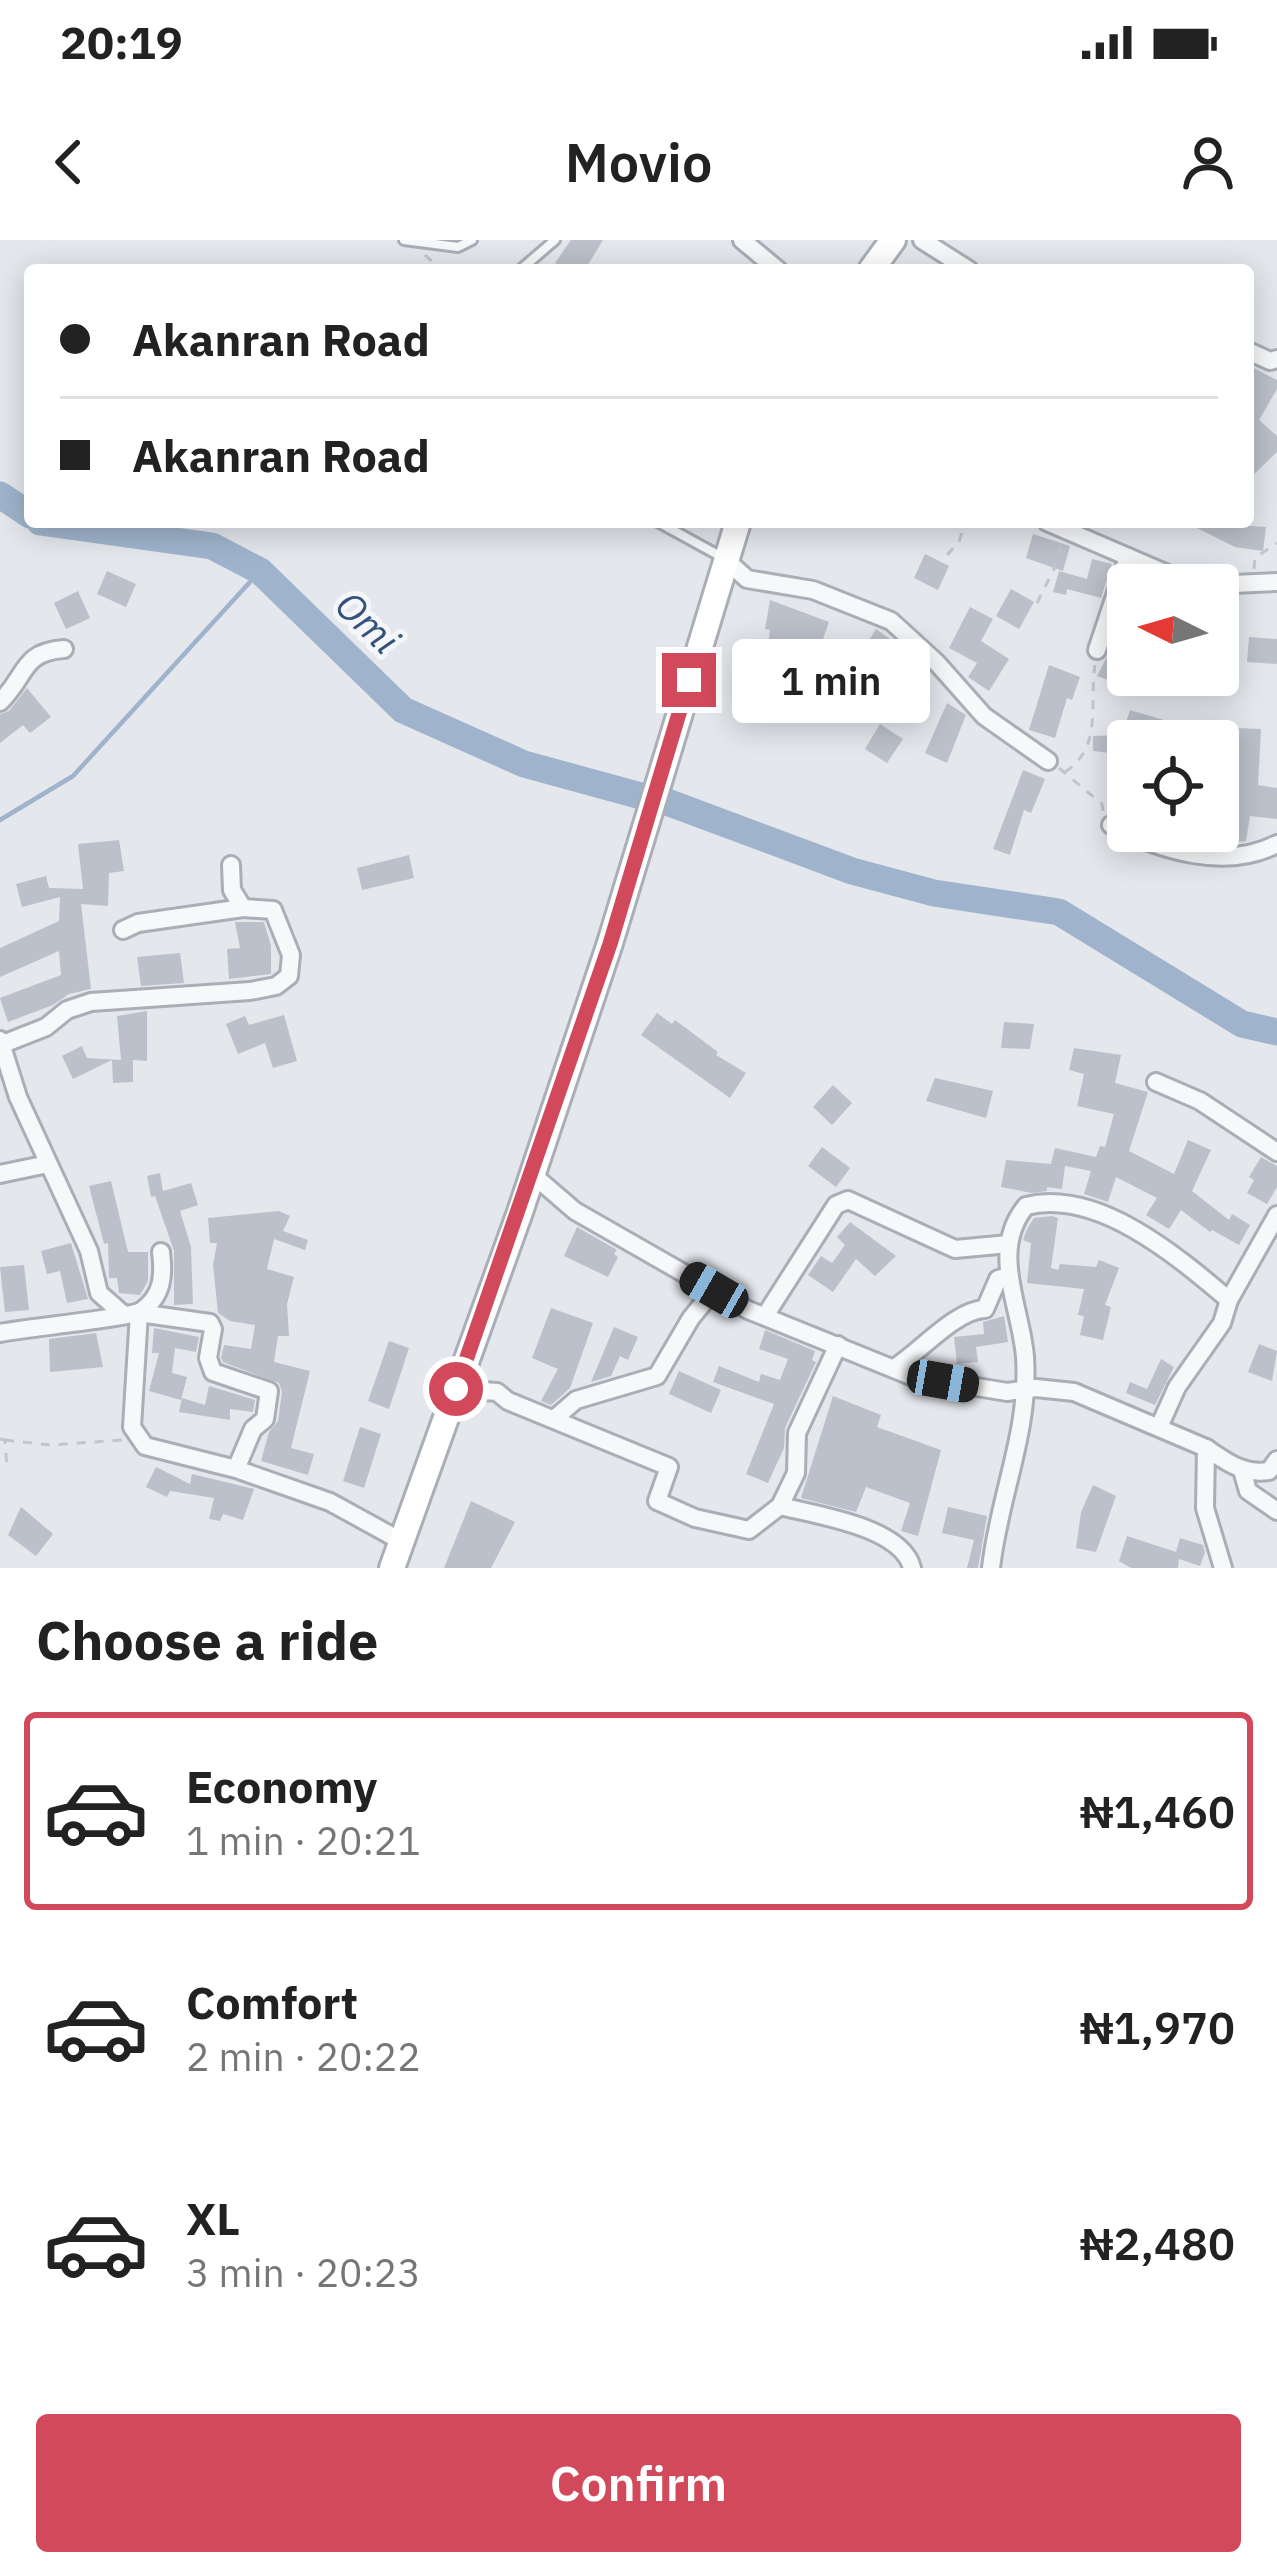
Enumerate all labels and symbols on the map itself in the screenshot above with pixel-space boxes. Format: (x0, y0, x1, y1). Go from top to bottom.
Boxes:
north arrow (1107, 564, 1239, 696)
water label: Omi (325, 579, 411, 665)
callout: 1 min (731, 638, 929, 722)
route end (662, 653, 716, 707)
car (674, 1256, 754, 1324)
car (904, 1357, 982, 1405)
route start (429, 1362, 483, 1416)

